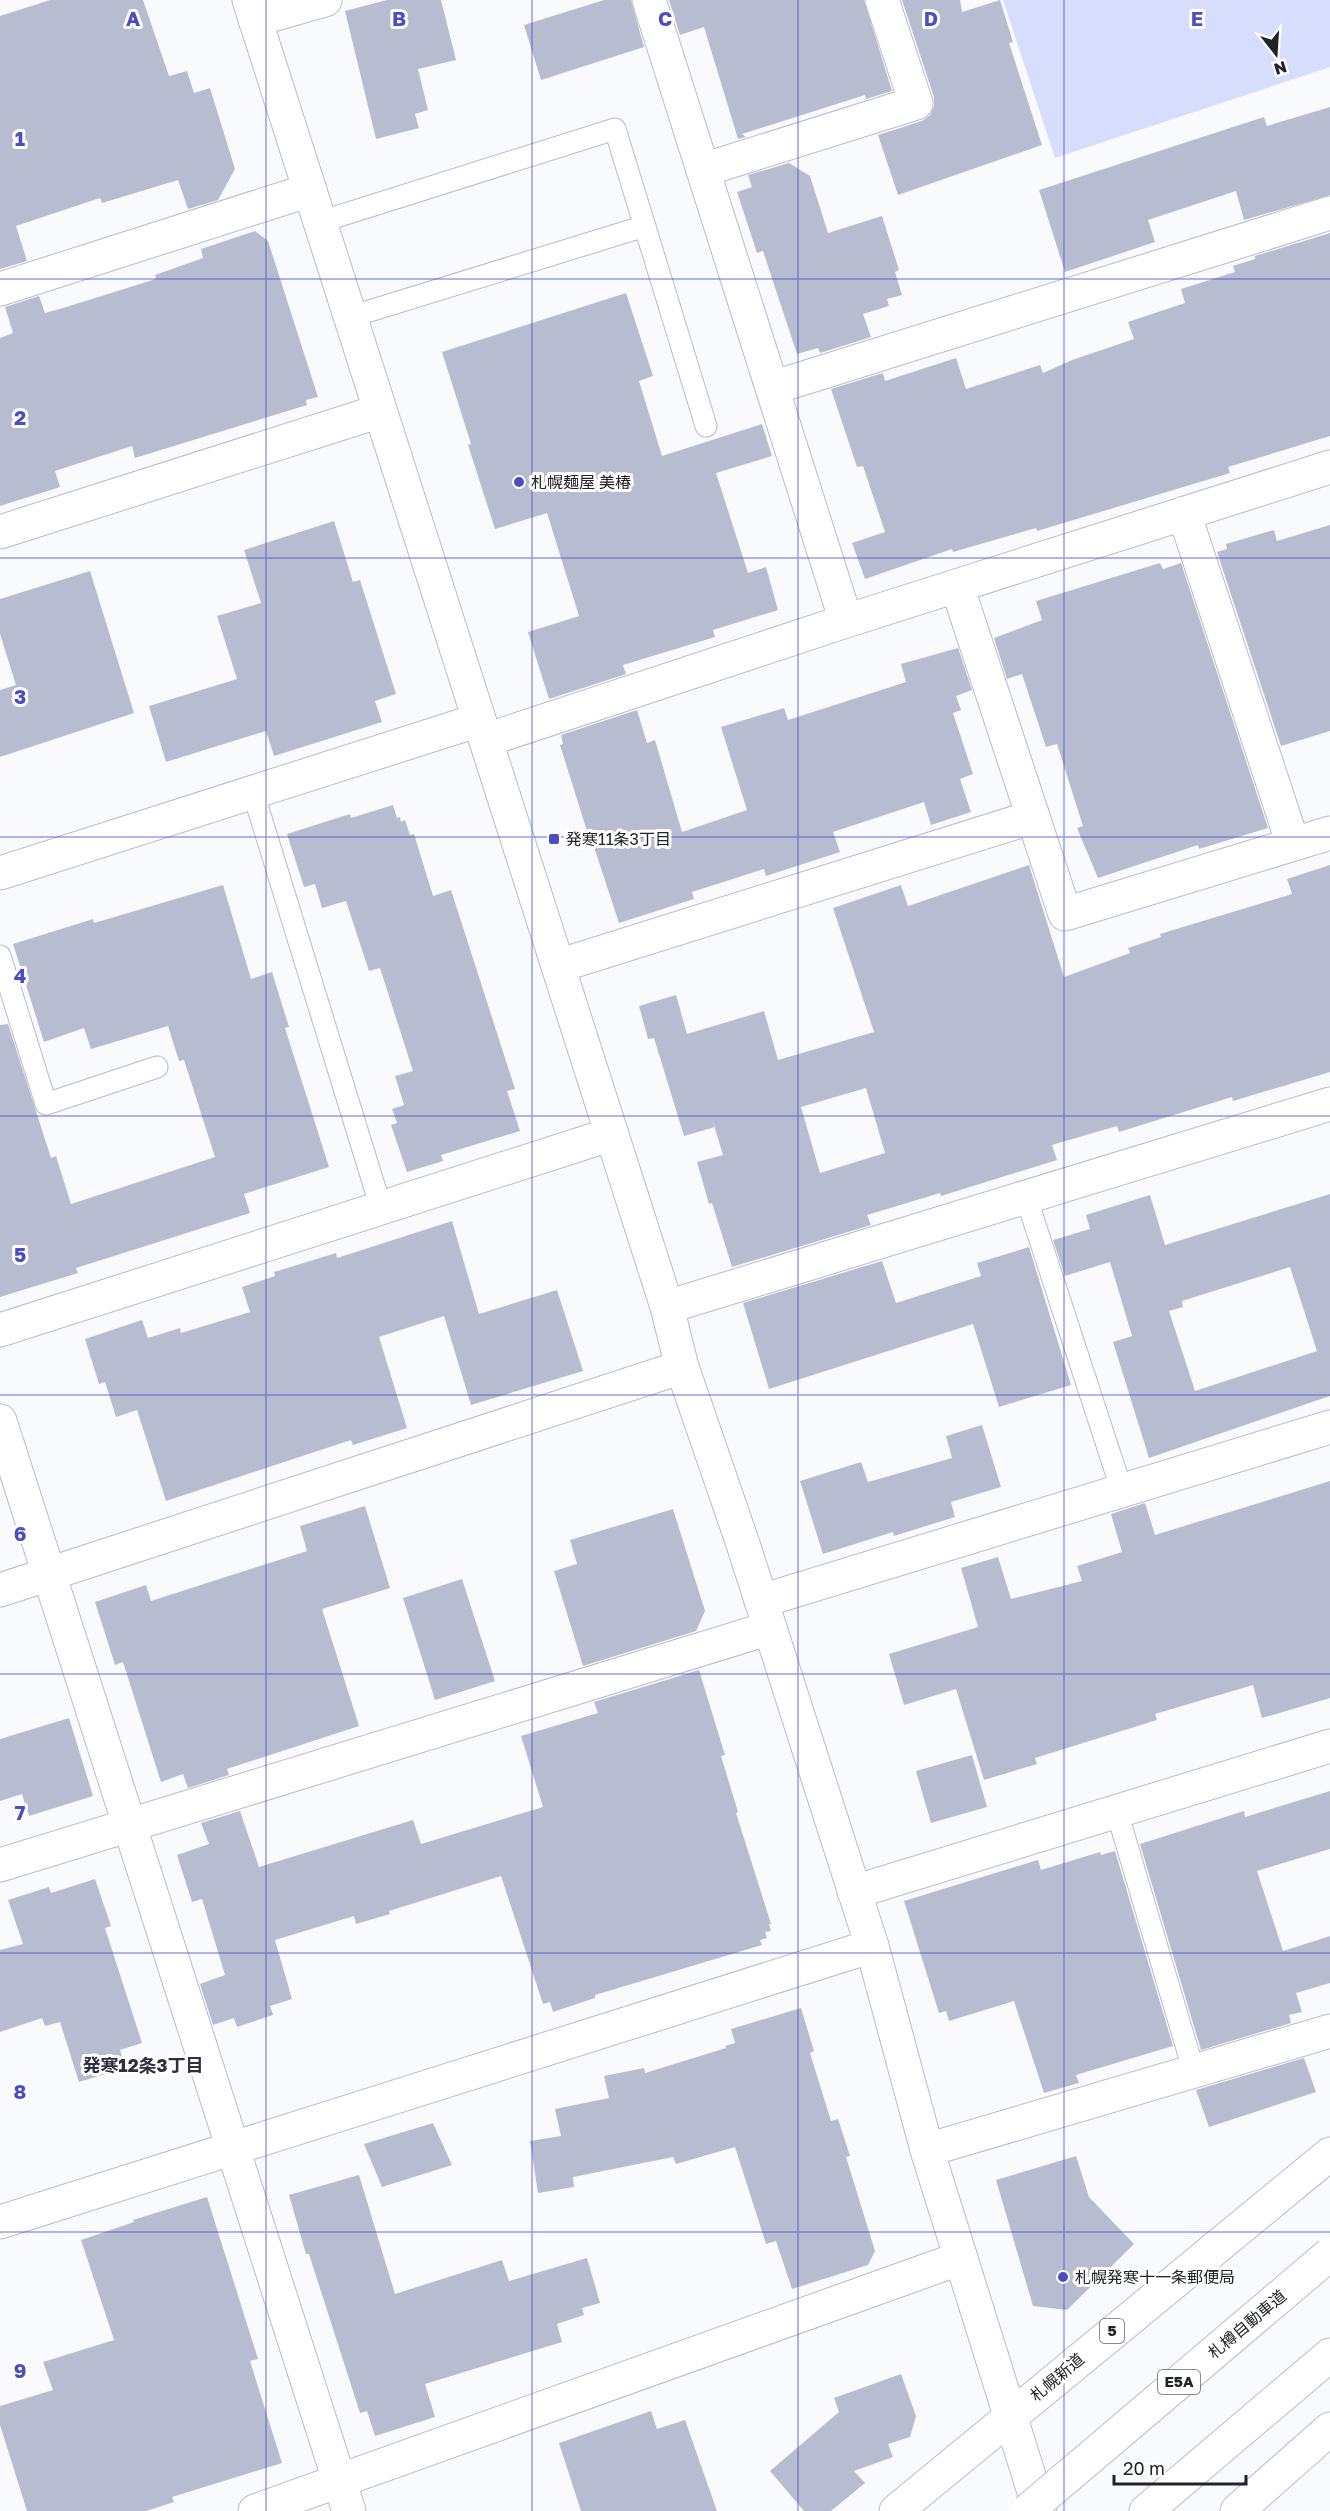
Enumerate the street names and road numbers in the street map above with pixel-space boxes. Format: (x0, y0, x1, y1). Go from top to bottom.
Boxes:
street label: 札樽自動車道 (1204, 2285, 1290, 2363)
road number: 5 (1100, 2319, 1124, 2343)
street label: 札幌新道 (1026, 2349, 1088, 2405)
road number: E5A (1158, 2370, 1200, 2394)

